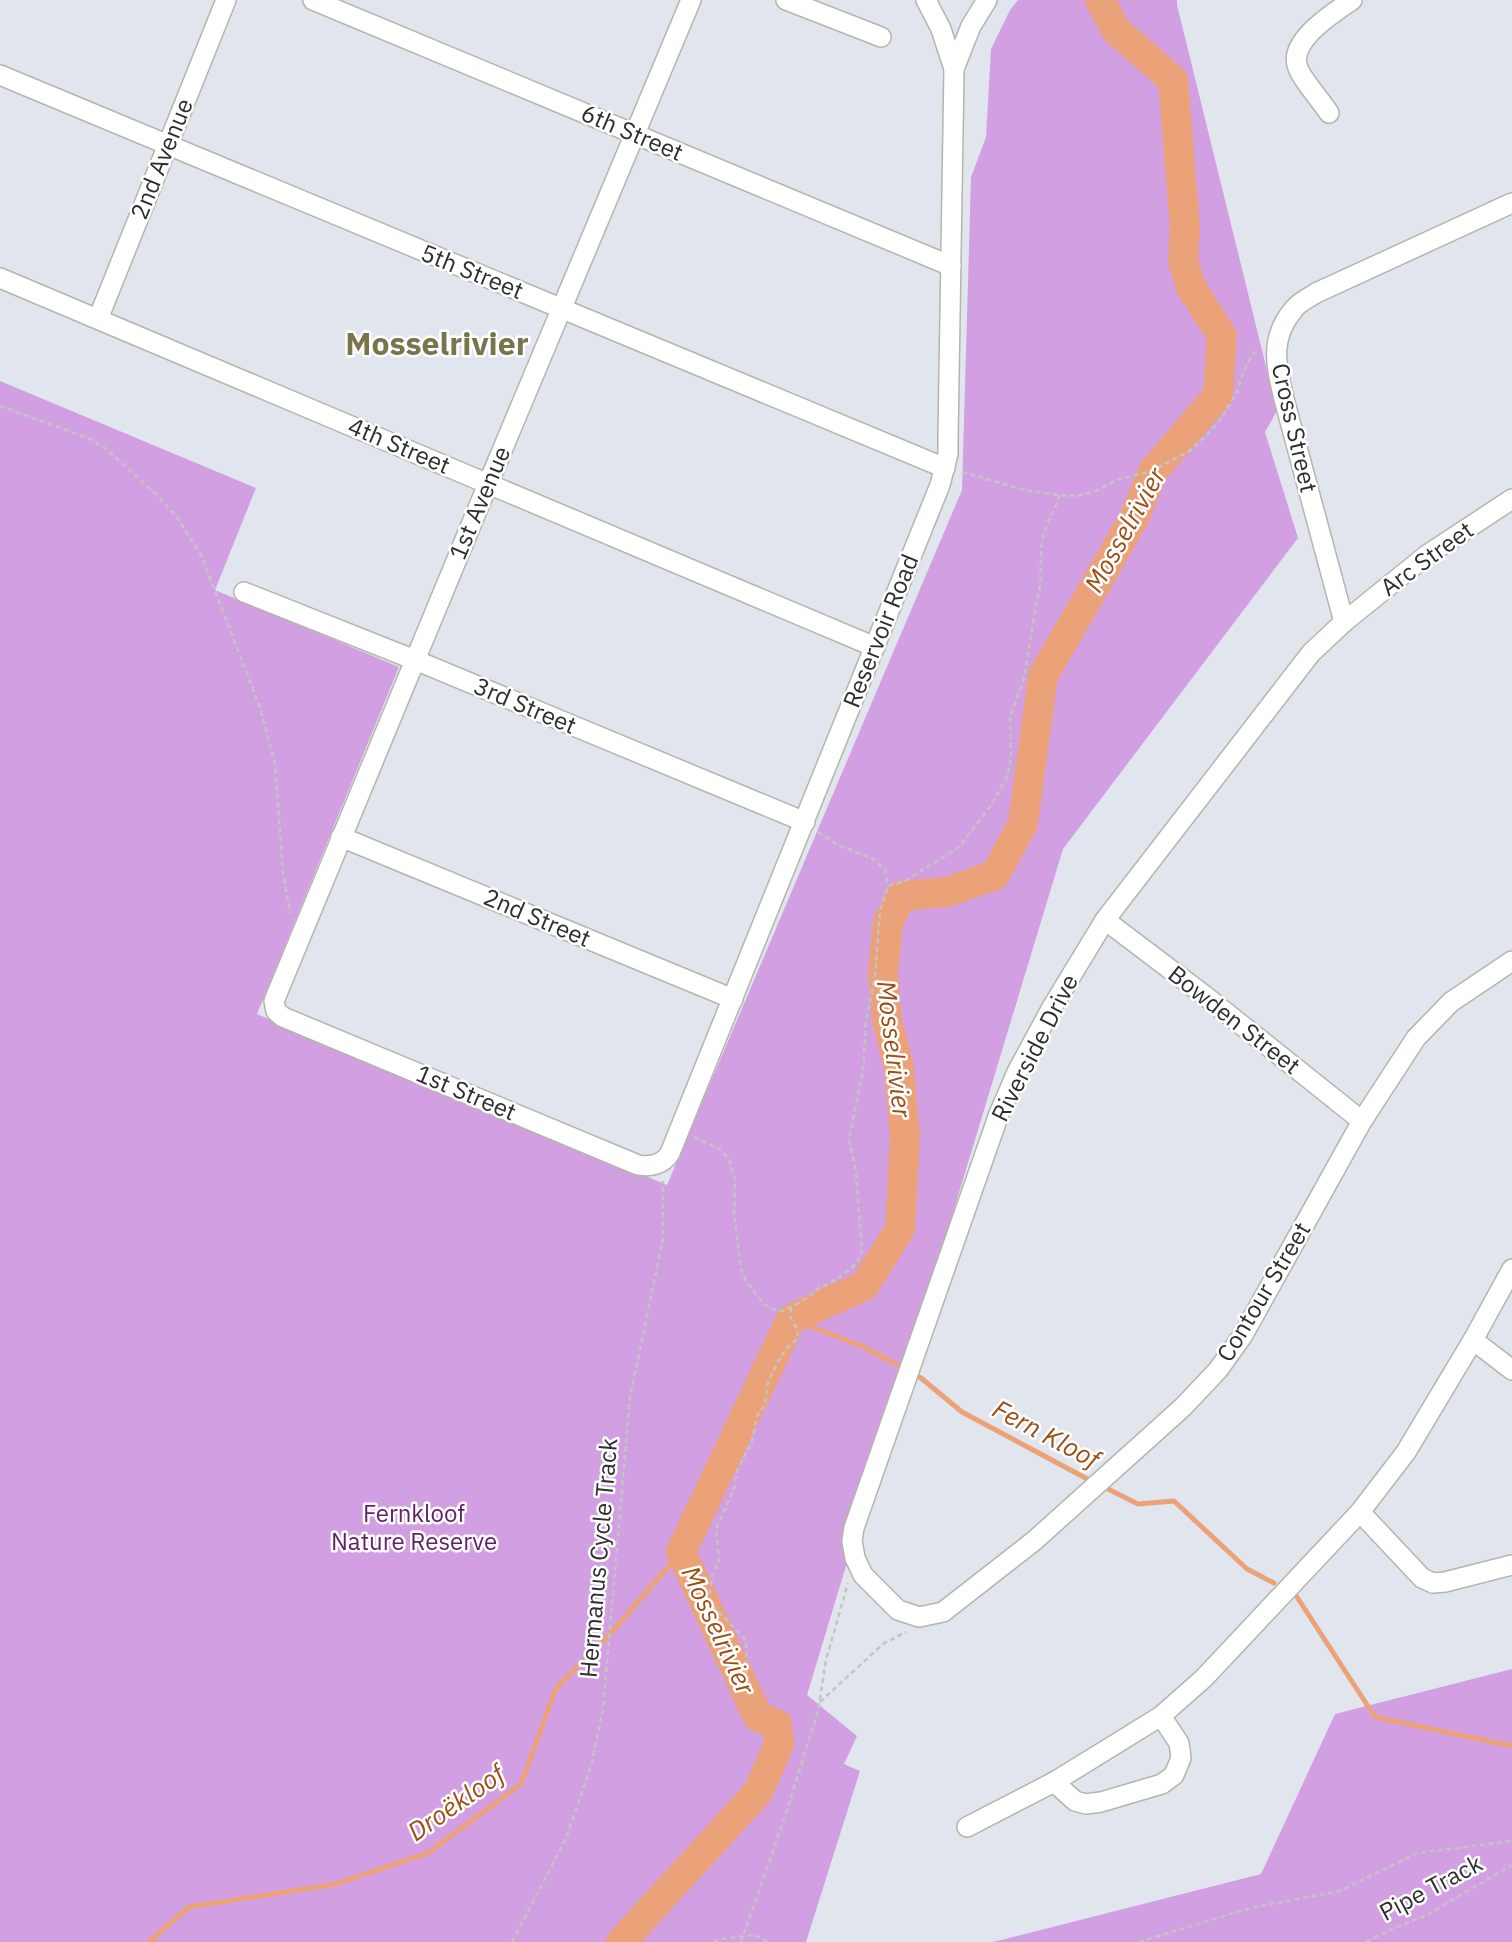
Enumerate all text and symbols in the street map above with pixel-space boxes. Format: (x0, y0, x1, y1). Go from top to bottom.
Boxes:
street label: 2nd Avenue (122, 93, 200, 224)
street label: 6th Street (576, 96, 688, 168)
street label: 5th Street (416, 236, 528, 306)
district label: Mosselrivier (345, 322, 529, 364)
street label: Cross Street (1265, 360, 1325, 496)
street label: 4th Street (343, 409, 455, 481)
street label: 1st Avenue (441, 441, 517, 564)
water label: Mosselrivier (1076, 460, 1173, 598)
street label: Arc Street (1373, 514, 1479, 603)
street label: Reservoir Road (835, 549, 925, 712)
street label: 3rd Street (469, 669, 582, 741)
street label: 2nd Street (479, 880, 596, 954)
street label: Bowden Street (1162, 957, 1307, 1081)
street label: Riverside Drive (983, 969, 1085, 1127)
water label: Mosselrivier (870, 978, 920, 1121)
street label: 1st Street (411, 1057, 521, 1127)
street label: Contour Street (1209, 1216, 1317, 1367)
water label: Fern Kloof (987, 1391, 1108, 1477)
street label: Hermanus Cycle Track (572, 1436, 624, 1679)
park label: Fernkloof Nature Reserve (331, 1497, 497, 1557)
water label: Mosselrivier (674, 1560, 764, 1701)
water label: Droëkloof (400, 1755, 513, 1848)
street label: Pipe Track (1373, 1846, 1488, 1928)

